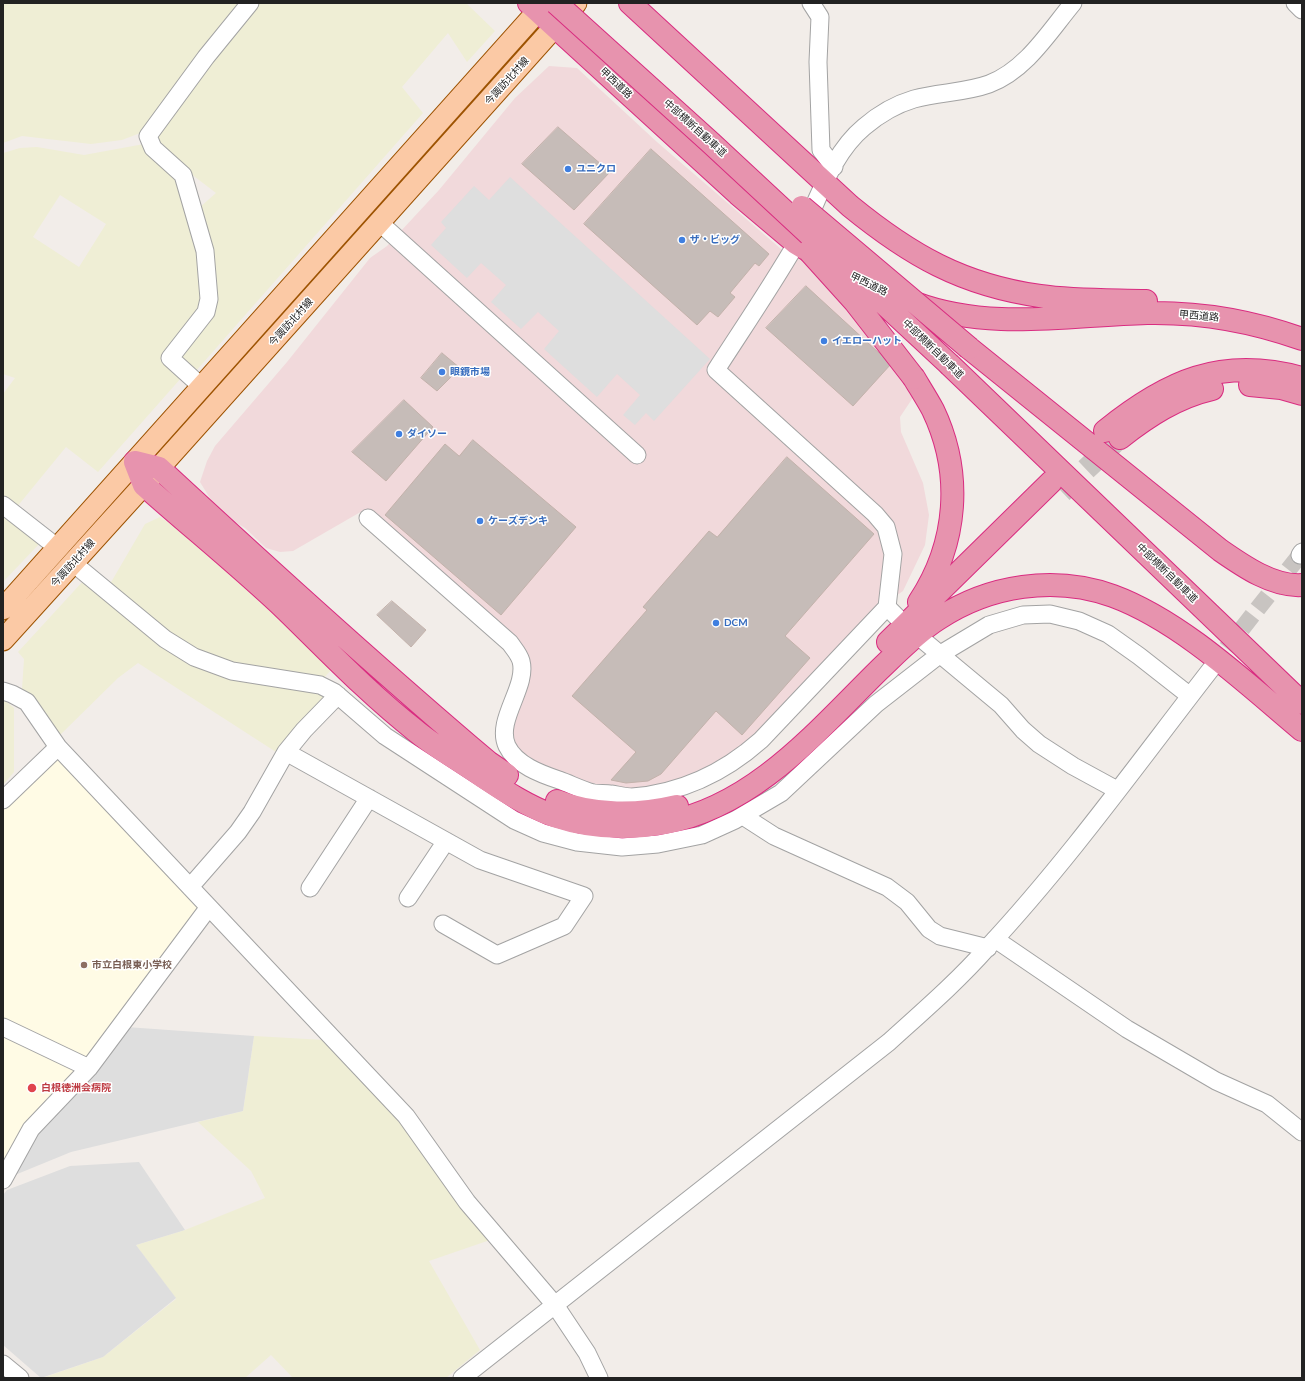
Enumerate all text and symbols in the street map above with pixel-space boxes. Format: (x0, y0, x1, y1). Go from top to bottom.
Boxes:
street label: 今諏訪北村線 (482, 55, 532, 107)
street label: 甲西道路 (597, 65, 635, 101)
street label: 中部横断自動車道 (661, 97, 729, 159)
place label: ユニクロ (576, 163, 616, 175)
marker: ユニクロ (563, 164, 573, 174)
place label: ザ・ビッグ (690, 234, 740, 246)
marker: ザ・ビッグ (677, 235, 687, 245)
street label: 甲西道路 (848, 270, 890, 298)
street label: 今諏訪北村線 (266, 296, 316, 348)
street label: 甲西道路 (1179, 308, 1219, 324)
street label: 中部横断自動車道 (900, 317, 966, 381)
place label: イエローハット (832, 335, 902, 347)
marker: イエローハット (819, 336, 829, 346)
place label: 眼鏡市場 (450, 366, 490, 378)
marker: 眼鏡市場 (437, 367, 447, 377)
place label: ダイソー (407, 428, 447, 440)
marker: ダイソー (394, 429, 404, 439)
place label: ケーズデンキ (488, 515, 548, 527)
marker: ケーズデンキ (475, 516, 485, 526)
street label: 今諏訪北村線 (48, 537, 98, 589)
street label: 中部横断自動車道 (1134, 541, 1200, 605)
place label: DCM (724, 617, 748, 629)
marker: DCM (711, 618, 721, 628)
place label: 市立白根東小学校 (92, 959, 172, 971)
marker: 市立白根東小学校 (79, 960, 89, 970)
marker: 白根徳洲会病院 (26, 1082, 38, 1094)
place label: 白根徳洲会病院 (41, 1082, 111, 1094)

